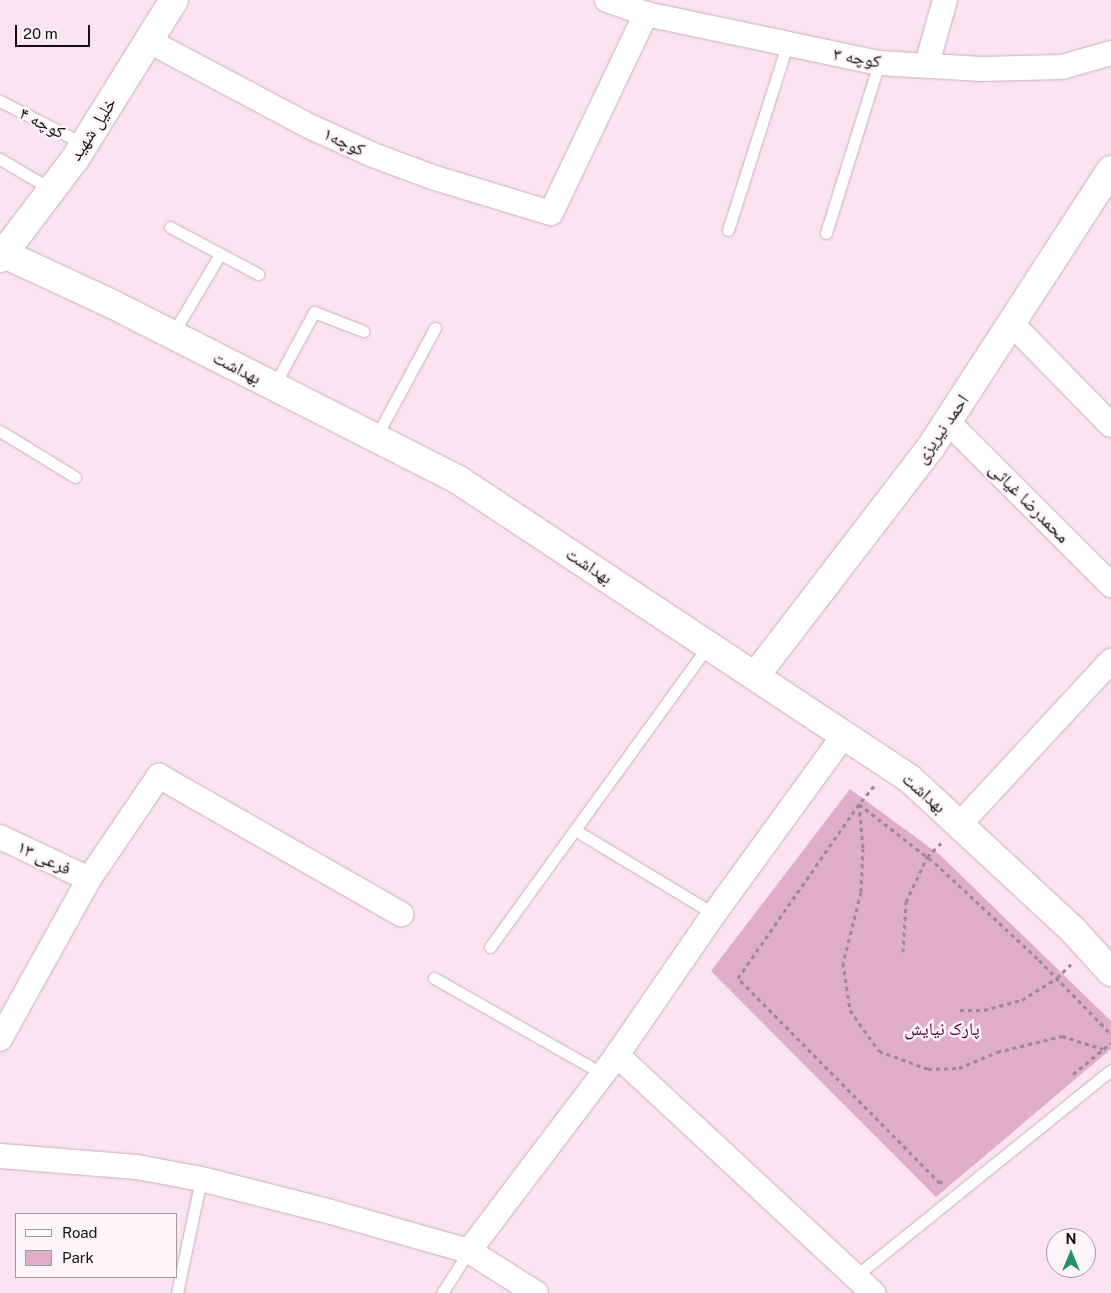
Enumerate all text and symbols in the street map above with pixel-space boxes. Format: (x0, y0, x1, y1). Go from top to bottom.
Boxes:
scale bar (18, 15, 92, 47)
text: 20 m (23, 25, 58, 42)
street label: کوچه ۳ (832, 43, 882, 73)
street label: خلیل شهید (65, 93, 121, 165)
street label: کوچه ۴ (16, 102, 68, 144)
street label: کوچه۱ (320, 123, 368, 161)
street label: بهداشت (209, 347, 265, 389)
street label: احمد نیریزی (910, 390, 974, 468)
street label: محمدرضا غیاثی (984, 458, 1074, 548)
street label: بهداشت (562, 543, 616, 589)
street label: بهداشت (898, 768, 950, 818)
street label: فرعی ۱۳ (14, 836, 74, 880)
park label: پارک نیایش (904, 1018, 980, 1040)
legend (15, 1213, 178, 1278)
text: Road (62, 1224, 98, 1241)
north arrow (1046, 1228, 1096, 1278)
text: N (1066, 1231, 1076, 1247)
text: Park (62, 1249, 94, 1266)

